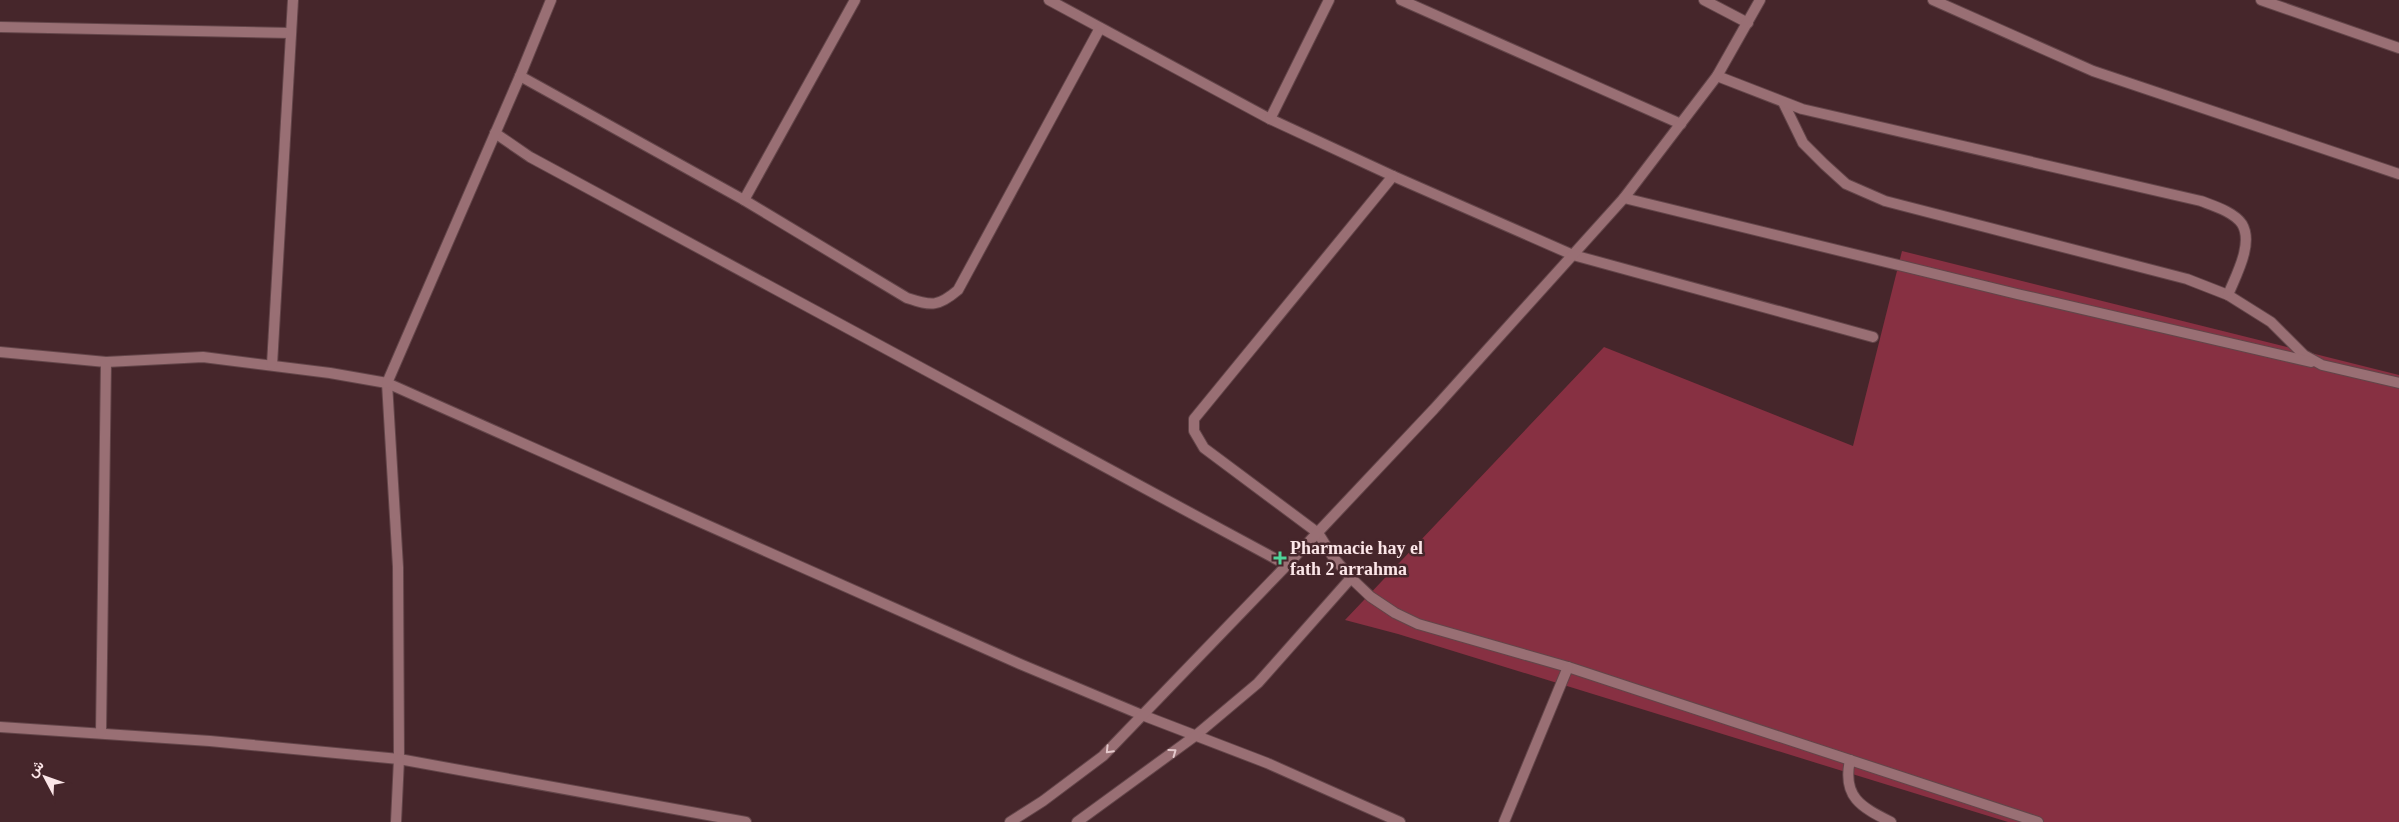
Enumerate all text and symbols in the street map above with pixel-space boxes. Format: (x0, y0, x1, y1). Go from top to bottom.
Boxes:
place label: Pharmacie hay el fath 2 arrahma (1290, 538, 1423, 579)
marker: Pharmacie hay el fath 2 arrahma (1274, 552, 1286, 564)
one-way arrow (1105, 744, 1114, 753)
one-way arrow (1167, 749, 1177, 758)
north arrow (20, 752, 70, 802)
text: ش (24, 757, 48, 781)

